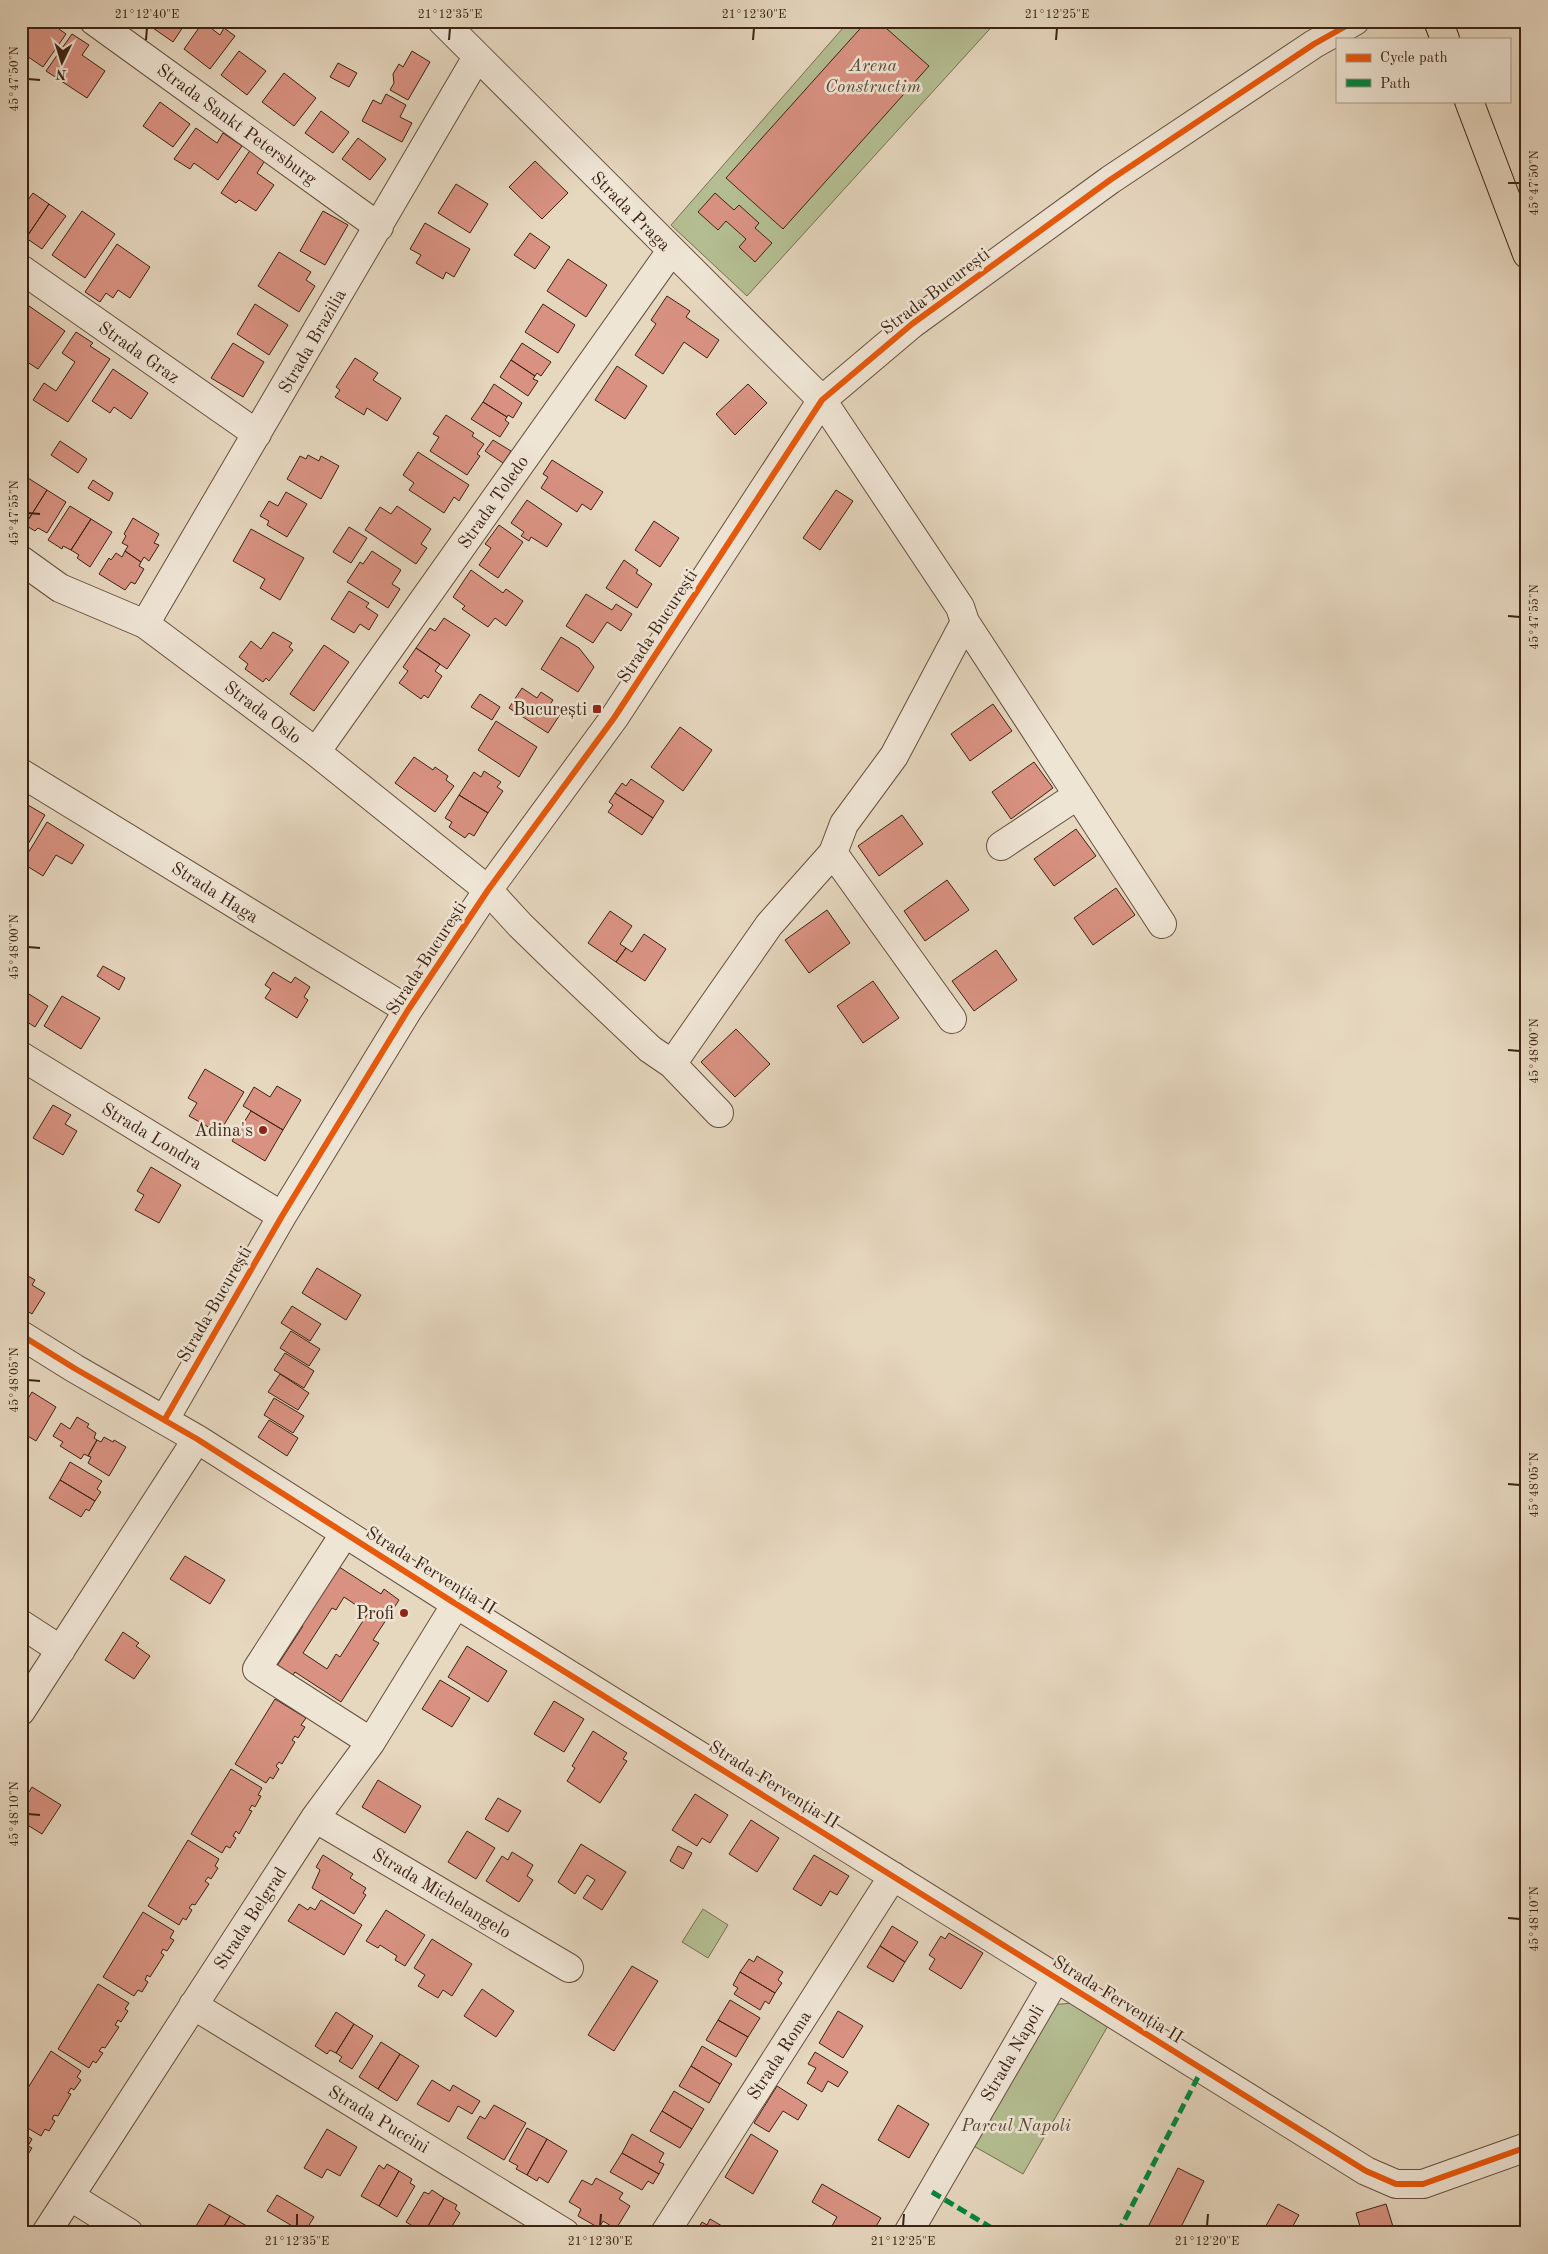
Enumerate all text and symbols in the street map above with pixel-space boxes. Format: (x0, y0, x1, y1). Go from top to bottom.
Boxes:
text: 21°12'35"E (418, 8, 482, 21)
text: 21°12'25"E (1025, 8, 1089, 21)
text: 21°12'40"E (115, 9, 179, 21)
text: 21°12'30"E (722, 9, 786, 21)
north arrow (38, 38, 88, 88)
legend (1336, 38, 1510, 102)
text: 45°47'50"N (8, 46, 21, 112)
text: Cycle path (1380, 51, 1448, 66)
park label: Arena Constructim (825, 57, 921, 96)
street label: Strada Sankt Petersburg (153, 61, 320, 189)
text: N (55, 67, 67, 81)
text: Path (1380, 77, 1410, 92)
text: 45°47'50"N (1528, 150, 1541, 216)
street label: Strada Praga (587, 169, 674, 255)
street label: Strada București (878, 245, 994, 339)
street label: Strada Brazilia (276, 286, 350, 397)
street label: Strada Graz (95, 318, 182, 387)
street label: Strada Toledo (455, 453, 533, 552)
text: 45°47'55"N (8, 480, 21, 546)
street label: Strada București (615, 567, 702, 687)
text: 45°47'55"N (1528, 584, 1541, 650)
street label: Strada Oslo (221, 678, 304, 747)
place label: București (513, 701, 587, 720)
marker: București (591, 703, 603, 715)
street label: Strada Haga (168, 859, 261, 927)
street label: Strada București (384, 899, 471, 1019)
text: 45°48'00"N (8, 914, 21, 980)
text: 45°48'00"N (1528, 1018, 1541, 1084)
street label: Strada Londra (98, 1100, 205, 1174)
place label: Adina's (194, 1122, 253, 1140)
marker: Adina's (257, 1124, 269, 1136)
street label: Strada București (174, 1243, 256, 1366)
text: 45°48'05"N (8, 1347, 21, 1413)
text: 45°48'05"N (1528, 1452, 1541, 1518)
street label: Strada Fervenția II (362, 1524, 499, 1619)
place label: Profi (356, 1605, 394, 1623)
marker: Profi (398, 1607, 410, 1619)
street label: Strada Fervenția II (705, 1738, 842, 1833)
text: 45°48'10"N (8, 1781, 21, 1847)
street label: Strada Michelangelo (369, 1845, 514, 1942)
street label: Strada Belgrad (211, 1864, 291, 1973)
text: 45°48'10"N (1528, 1886, 1541, 1952)
street label: Strada Fervenția II (1049, 1953, 1186, 2048)
street label: Strada Napoli (978, 2002, 1048, 2105)
street label: Strada Roma (744, 2008, 815, 2103)
street label: Strada Puccini (325, 2083, 432, 2157)
park label: Parcul Napoli (960, 2117, 1071, 2135)
text: 21°12'35"E (265, 2235, 329, 2248)
text: 21°12'25"E (871, 2235, 935, 2248)
text: 21°12'30"E (568, 2236, 632, 2248)
text: 21°12'20"E (1175, 2236, 1239, 2248)

